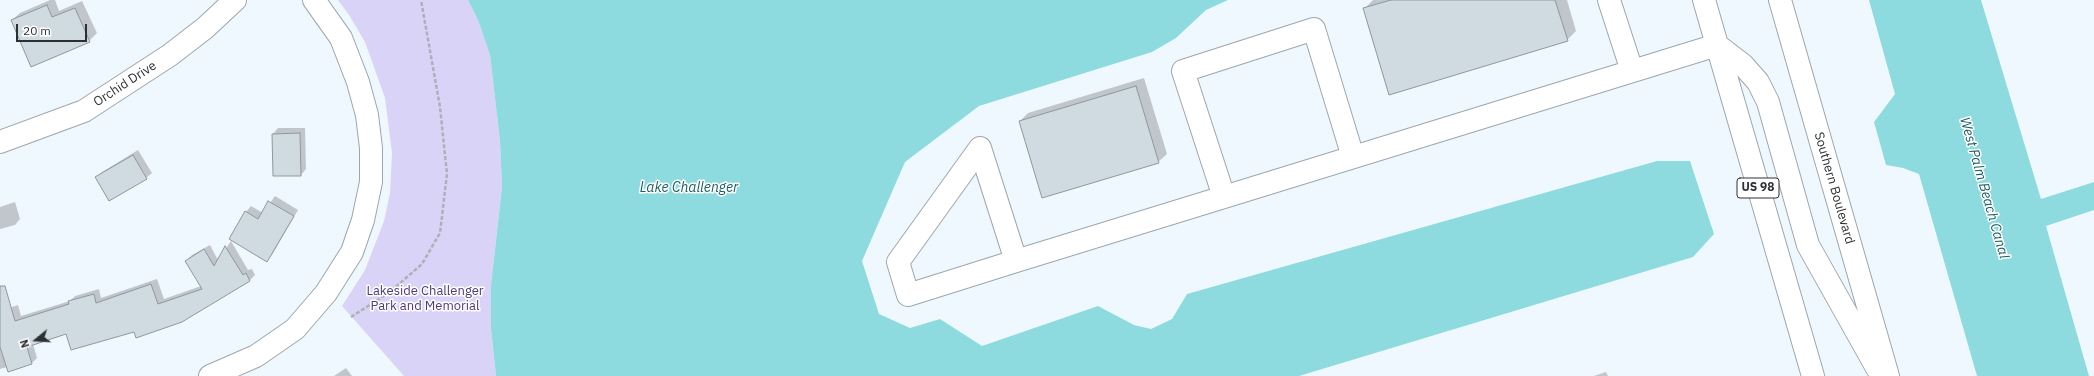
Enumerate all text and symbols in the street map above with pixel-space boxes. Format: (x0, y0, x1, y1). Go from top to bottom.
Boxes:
scale bar (18, 16, 89, 42)
text: 20 m (23, 23, 51, 38)
street label: Orchid Drive (91, 58, 159, 110)
water label: West Palm Beach Canal (1956, 115, 2012, 261)
street label: Southern Boulevard (1811, 130, 1857, 246)
road number: US 98 (1737, 178, 1779, 198)
water label: Lake Challenger (640, 180, 738, 196)
park label: Lakeside Challenger Park and Memorial (366, 283, 484, 314)
north arrow (16, 320, 56, 360)
text: N (17, 338, 32, 350)

